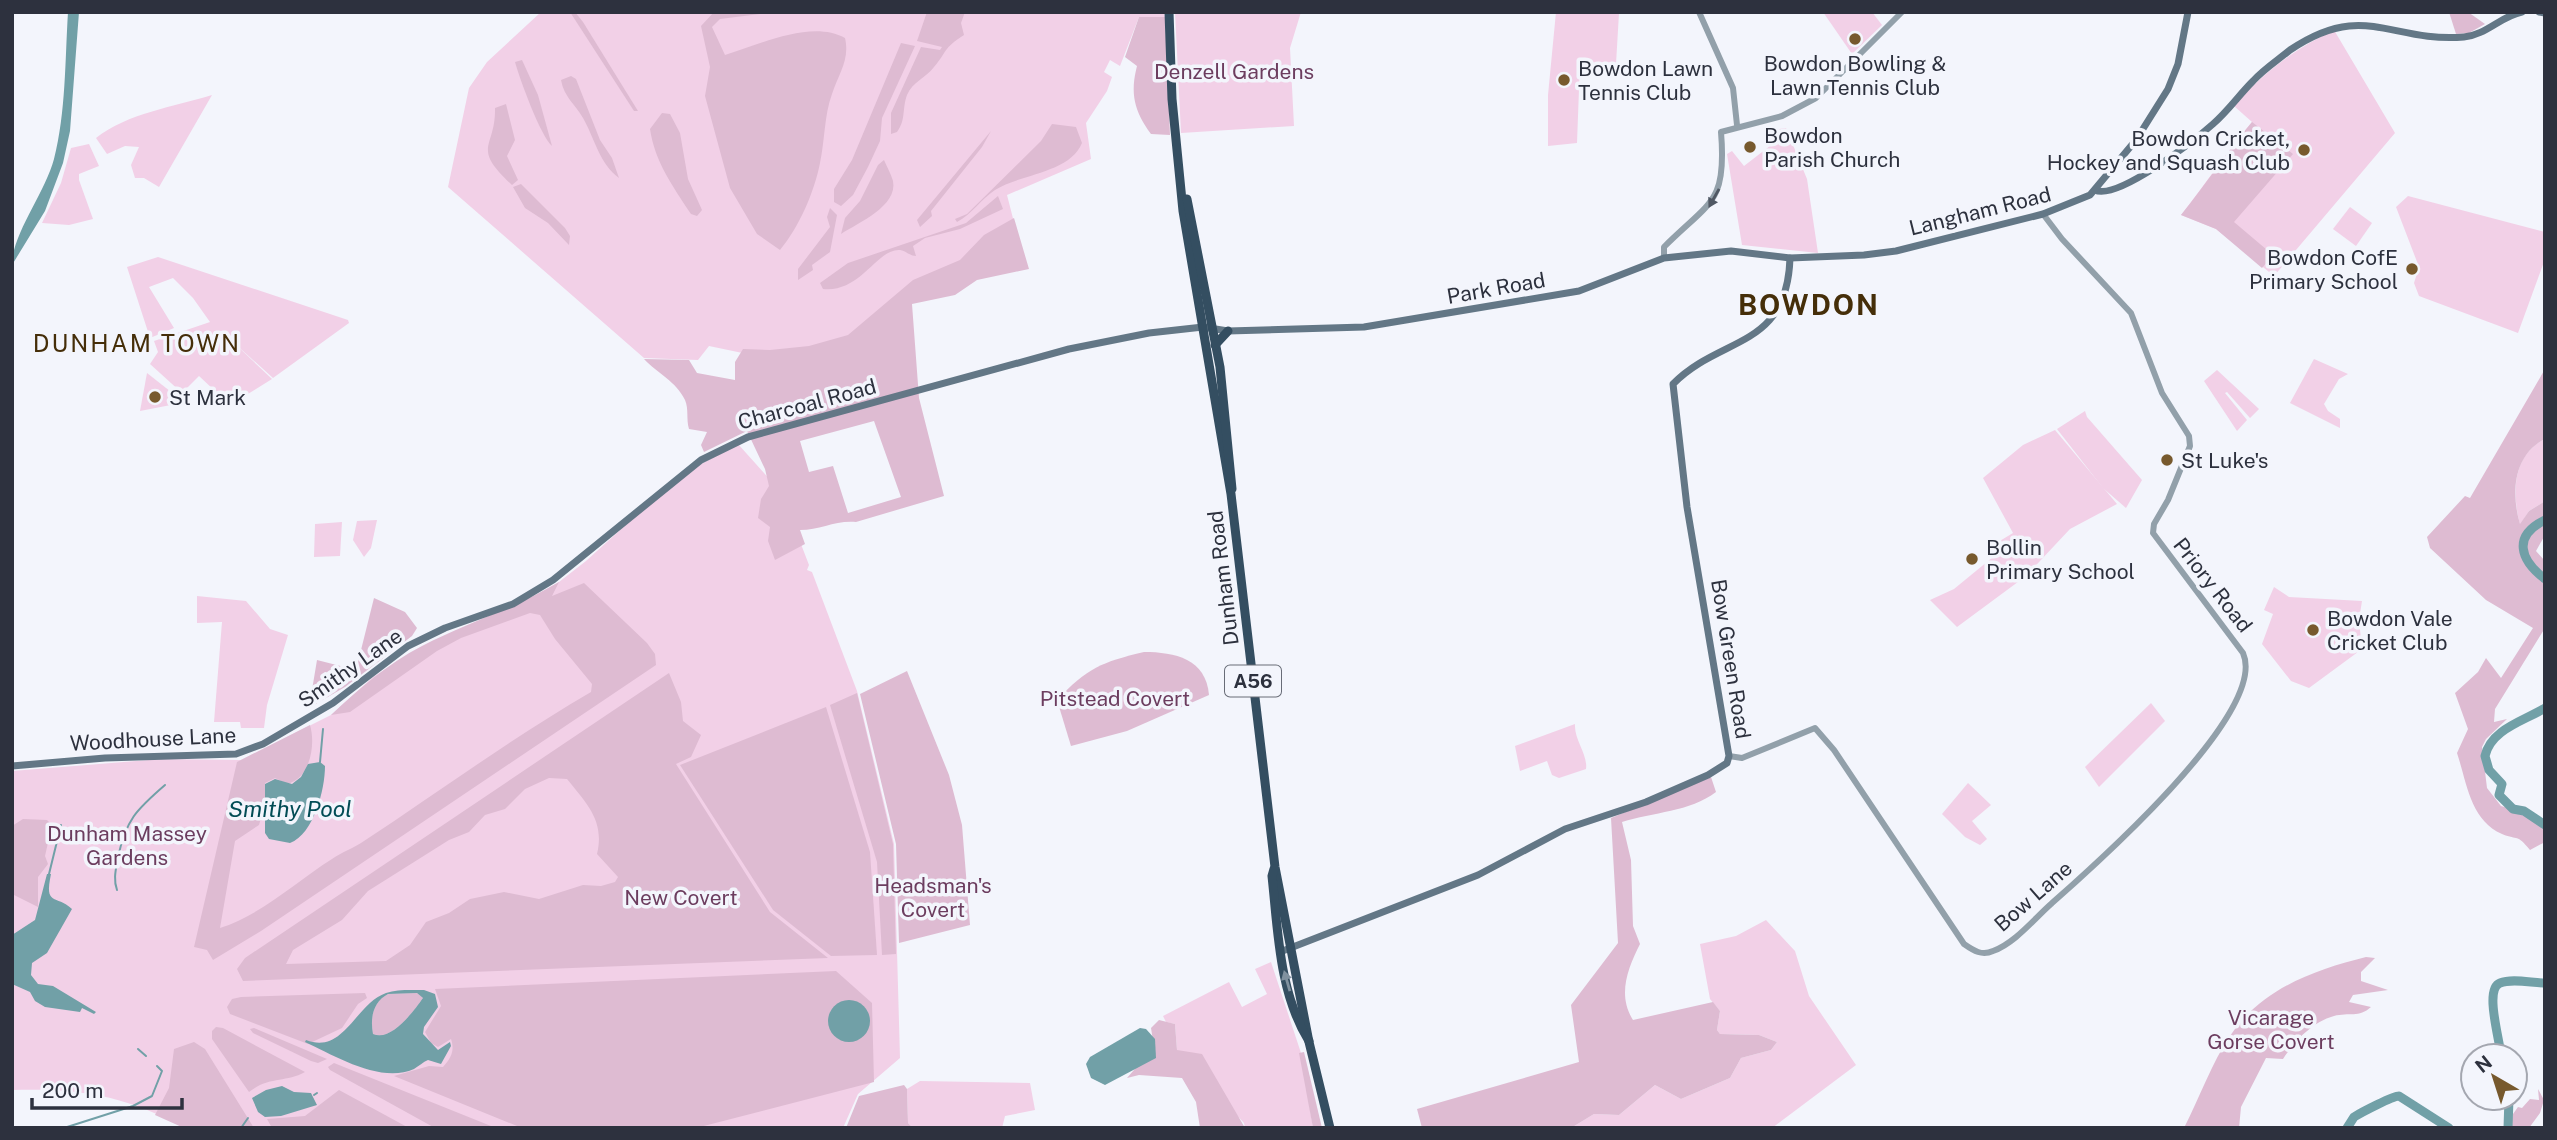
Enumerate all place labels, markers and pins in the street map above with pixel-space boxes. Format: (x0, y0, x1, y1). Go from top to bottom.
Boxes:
marker: Bowdon Bowling & Lawn Tennis Club (1847, 31, 1863, 47)
place label: Bowdon Bowling & Lawn Tennis Club (1764, 51, 1946, 100)
place label: Bowdon Lawn Tennis Club (1578, 56, 1713, 105)
marker: Bowdon Lawn Tennis Club (1556, 72, 1572, 88)
place label: Bowdon Parish Church (1764, 123, 1900, 172)
place label: Bowdon Cricket, Hockey and Squash Club (2047, 126, 2290, 175)
marker: Bowdon Parish Church (1742, 139, 1758, 155)
marker: Bowdon Cricket, Hockey and Squash Club (2296, 142, 2312, 158)
place label: Bowdon CofE Primary School (2249, 245, 2398, 294)
marker: Bowdon CofE Primary School (2404, 261, 2420, 277)
place label: St Mark (169, 385, 246, 410)
marker: St Mark (147, 389, 163, 405)
place label: St Luke's (2181, 448, 2268, 473)
marker: St Luke's (2159, 452, 2175, 468)
place label: Bollin Primary School (1986, 535, 2135, 584)
marker: Bollin Primary School (1964, 551, 1980, 567)
place label: Bowdon Vale Cricket Club (2327, 606, 2453, 655)
marker: Bowdon Vale Cricket Club (2305, 622, 2321, 638)

